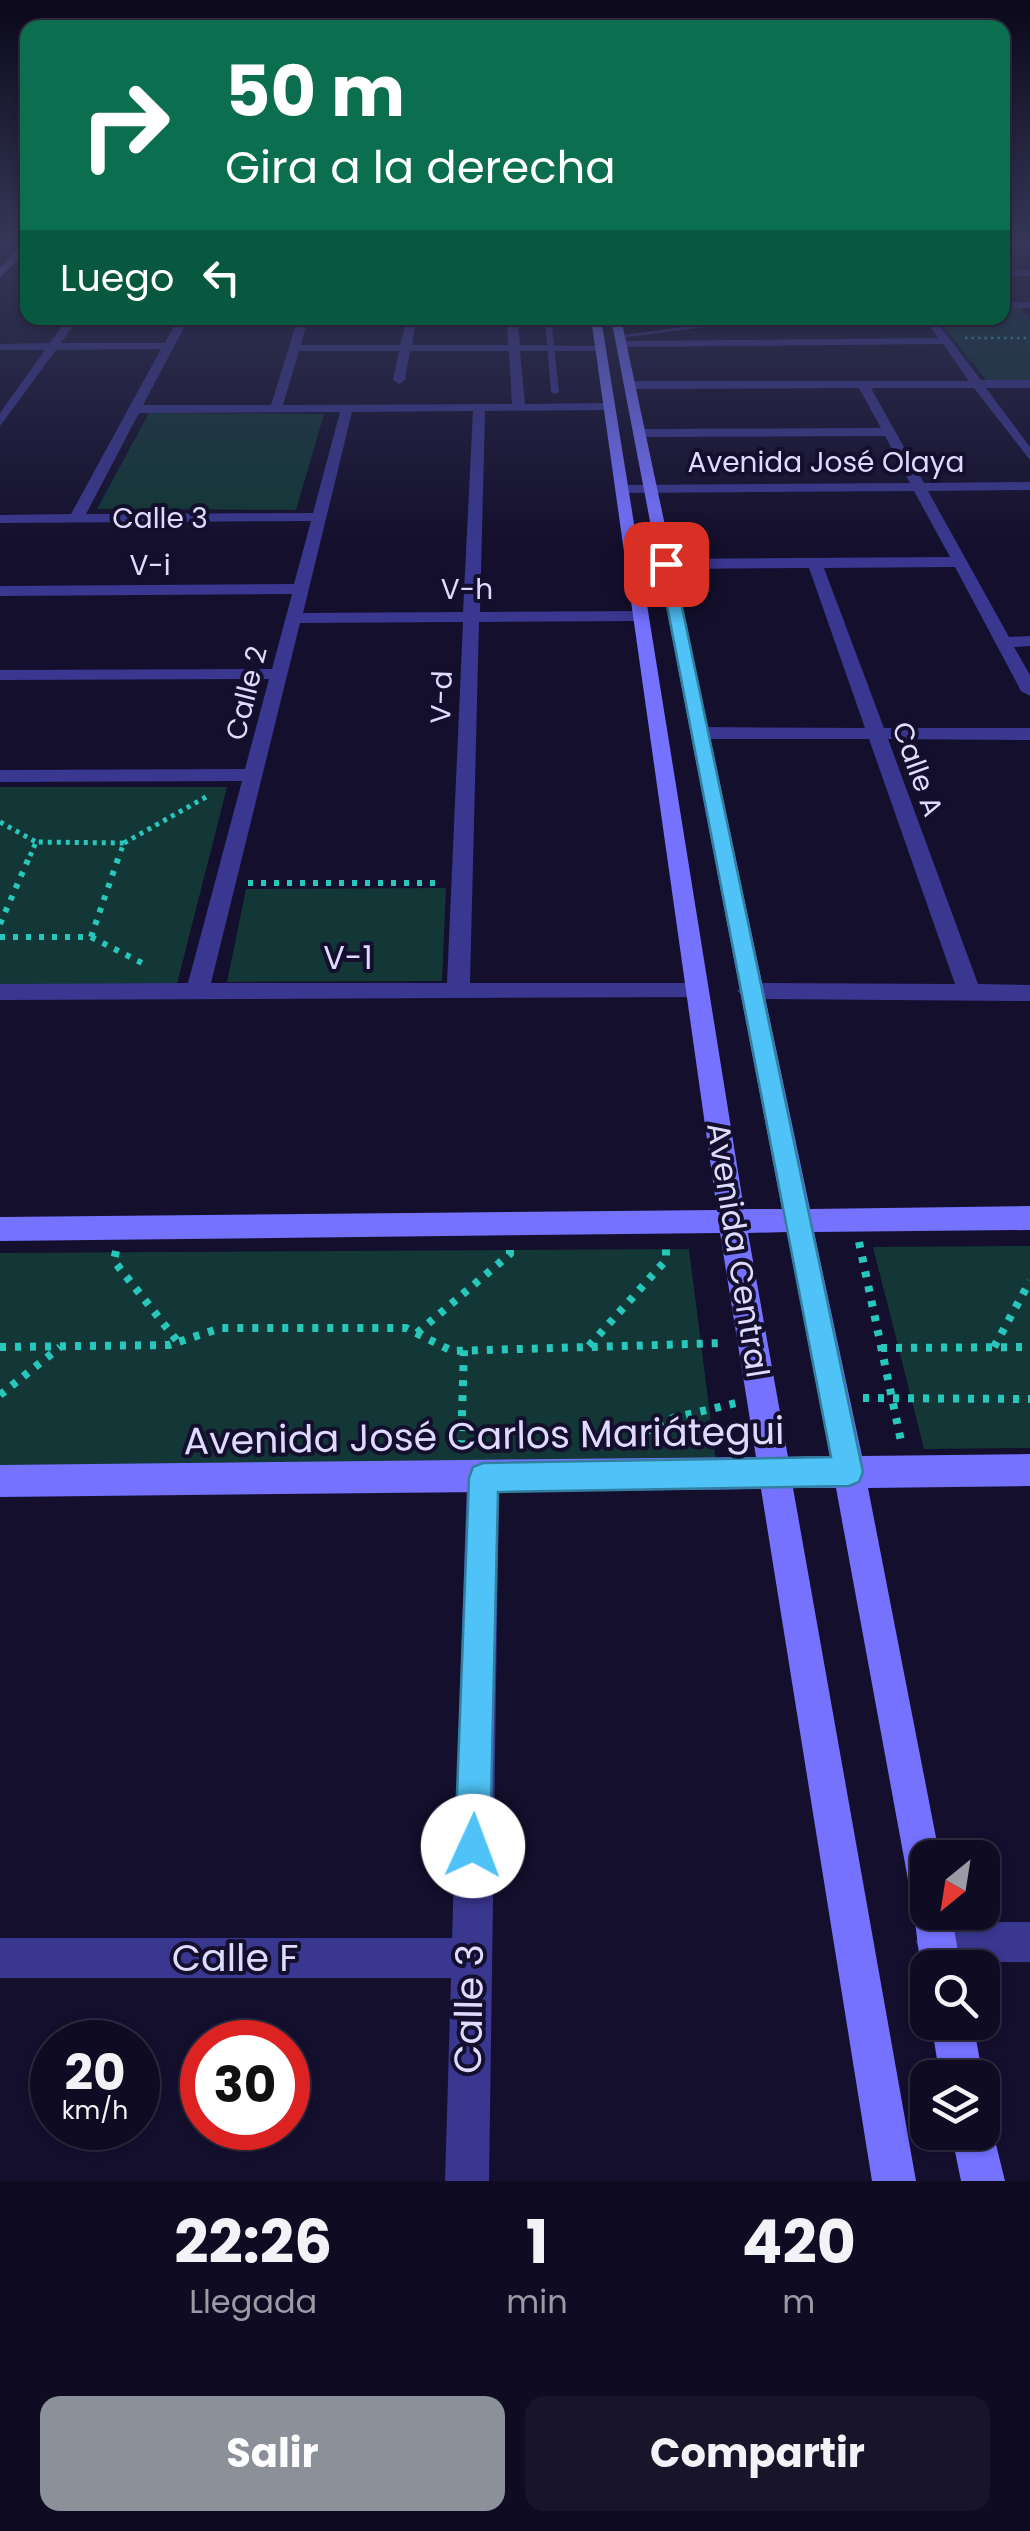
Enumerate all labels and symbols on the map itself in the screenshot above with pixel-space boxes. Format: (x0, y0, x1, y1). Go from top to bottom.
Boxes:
street label: Avenida José Olaya (688, 443, 964, 482)
street label: Calle 3 (112, 499, 208, 538)
pin (624, 522, 709, 607)
street label: V-i (129, 546, 171, 585)
street label: V-h (441, 570, 493, 609)
street label: Calle 2 (216, 642, 277, 744)
street label: V-d (421, 670, 462, 724)
street label: Calle A (882, 716, 953, 822)
street label: V-1 (323, 935, 373, 980)
street label: Avenida Central (696, 1119, 781, 1381)
street label: Avenida José Carlos Mariátegui (183, 1404, 785, 1467)
position arrow (421, 1794, 525, 1898)
north arrow (910, 1840, 1000, 1930)
street label: Calle F (172, 1931, 298, 1984)
street label: Calle 3 (441, 1944, 496, 2074)
speed limit sign: 30 (180, 2020, 310, 2150)

